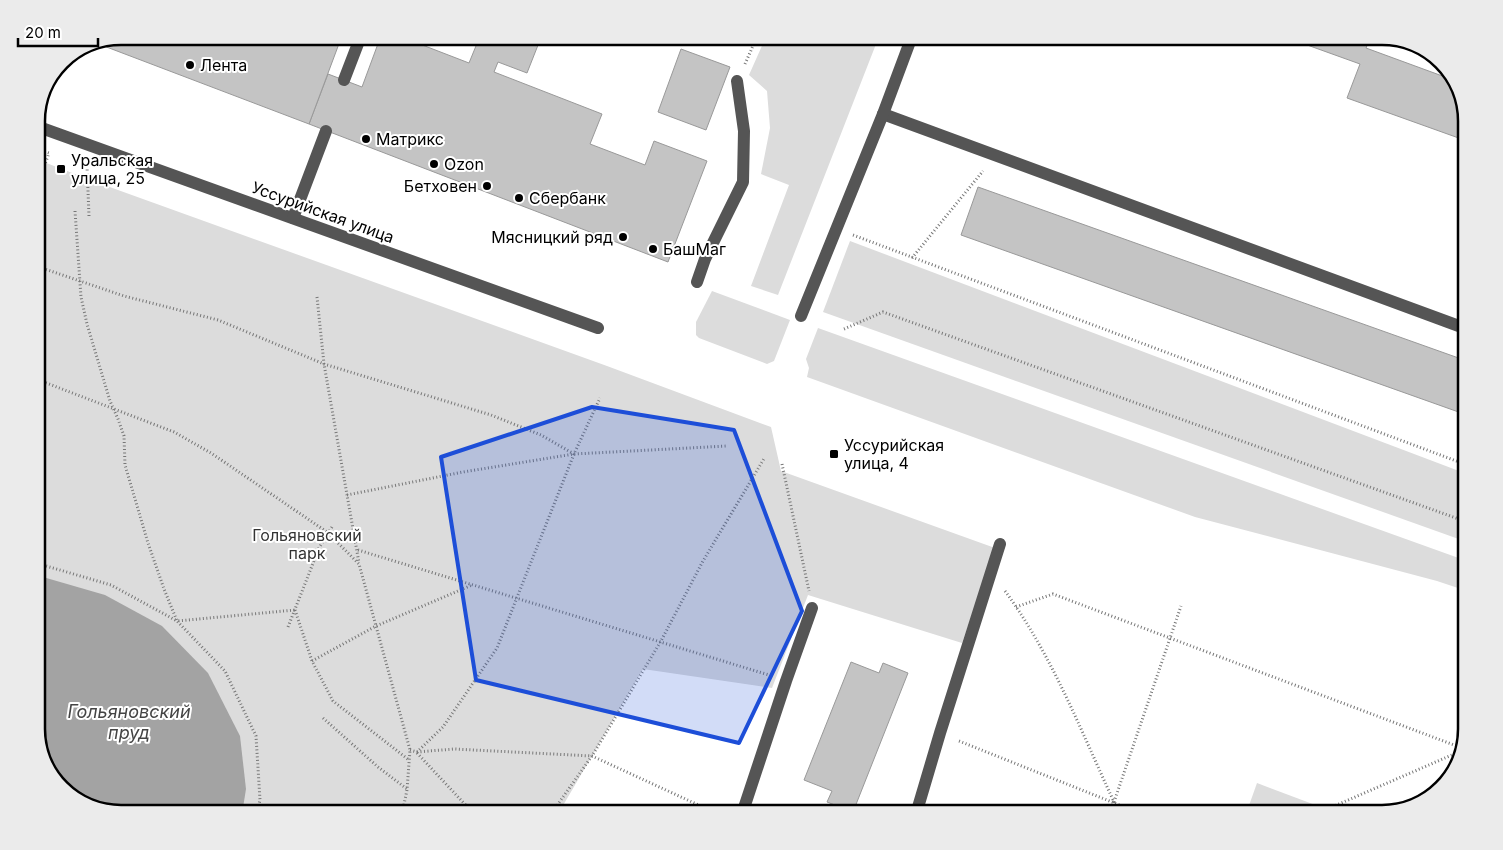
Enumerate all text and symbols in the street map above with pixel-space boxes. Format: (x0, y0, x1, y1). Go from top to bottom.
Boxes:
scale bar (18, 15, 98, 47)
text: 20 m (25, 23, 61, 42)
place label: Лента (200, 55, 247, 75)
marker: Лента (184, 59, 196, 71)
place label: Матрикс (376, 129, 444, 149)
marker: Матрикс (360, 133, 372, 145)
place label: Уральская улица, 25 (71, 150, 153, 188)
place label: Ozon (444, 154, 484, 174)
marker: Ozon (428, 158, 440, 170)
marker: Уральская улица, 25 (55, 163, 67, 175)
place label: Бетховен (404, 176, 477, 196)
street label: Уссурийская улица (249, 177, 397, 247)
marker: Бетховен (481, 180, 493, 192)
place label: Сбербанк (529, 188, 606, 208)
marker: Сбербанк (513, 192, 525, 204)
place label: Мясницкий ряд (491, 227, 613, 247)
marker: Мясницкий ряд (617, 231, 629, 243)
place label: БашМаг (663, 239, 726, 259)
marker: БашМаг (647, 243, 659, 255)
place label: Уссурийская улица, 4 (844, 435, 944, 473)
marker: Уссурийская улица, 4 (828, 448, 840, 460)
park label: Гольяновcкий парк (252, 525, 362, 563)
water label: Гольяновский пруд (67, 701, 191, 743)

